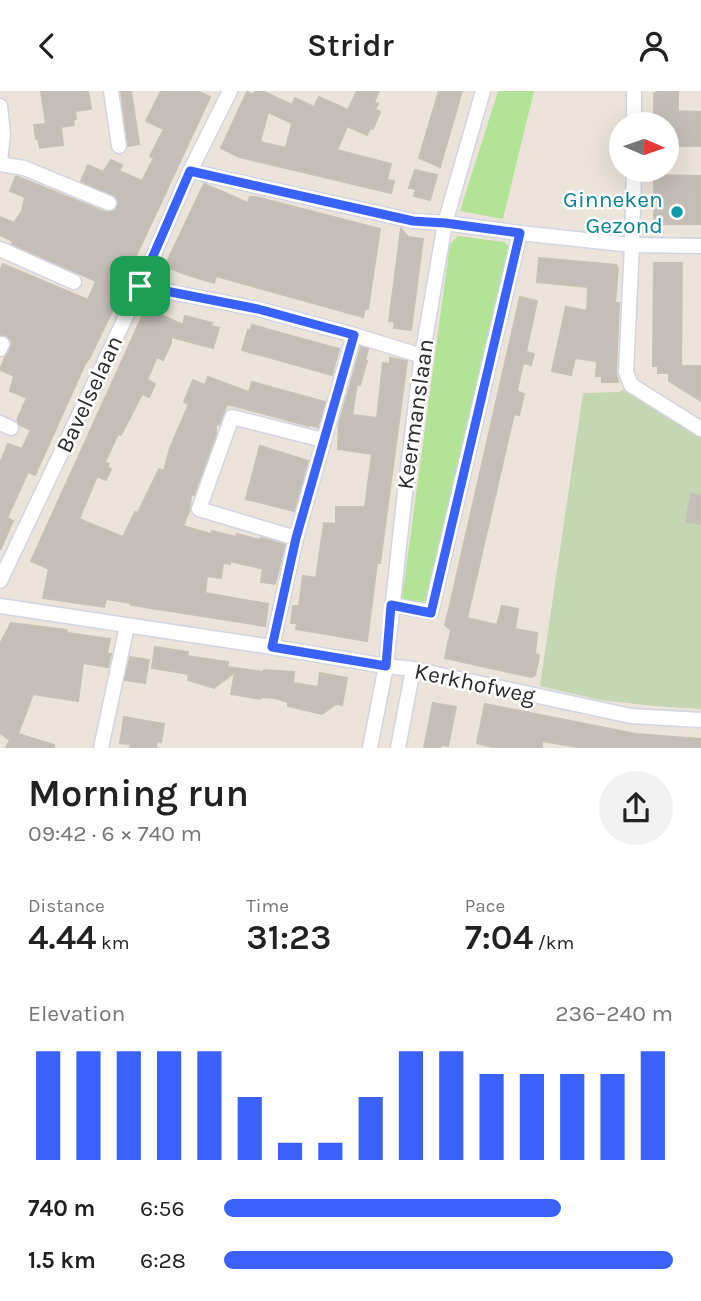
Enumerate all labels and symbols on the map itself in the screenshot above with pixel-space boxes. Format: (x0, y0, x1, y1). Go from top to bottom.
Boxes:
north arrow (609, 112, 679, 182)
place label: Ginneken Gezond (563, 186, 663, 239)
marker: Ginneken Gezond (669, 204, 685, 220)
pin (110, 256, 170, 316)
street label: Bavelselaan (51, 331, 128, 457)
street label: Keermanslaan (392, 337, 439, 491)
street label: Kerkhofweg (412, 658, 538, 709)

